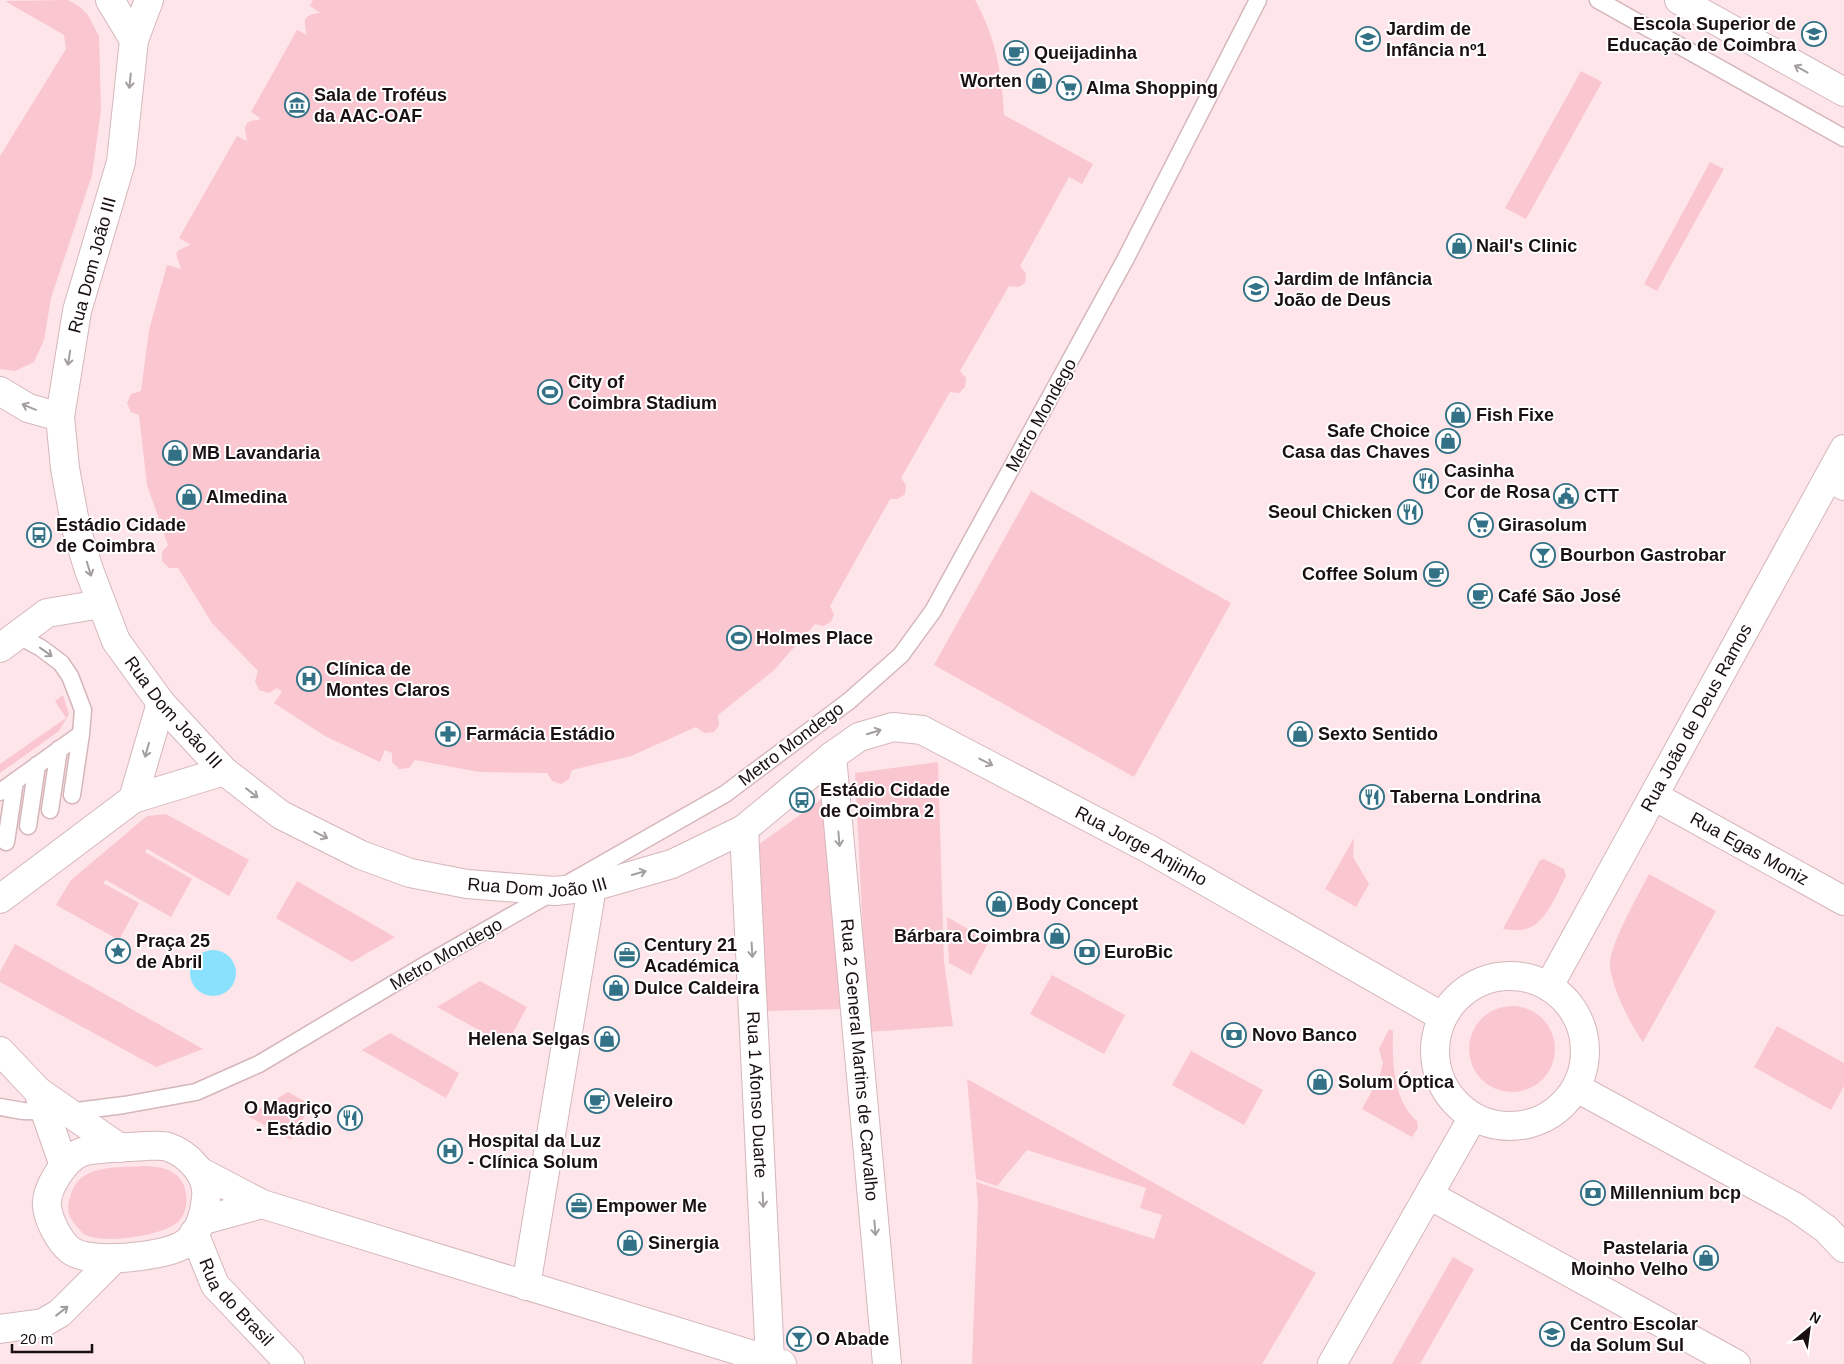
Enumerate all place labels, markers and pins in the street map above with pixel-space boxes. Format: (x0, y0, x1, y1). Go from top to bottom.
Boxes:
place label: Escola Superior de Educação de Coimbra (1607, 14, 1797, 55)
place label: Jardim de Infância nº1 (1386, 19, 1487, 60)
school or university icon: Escola Superior de Educação de Coimbra (1801, 21, 1827, 47)
school or university icon: Jardim de Infância nº1 (1355, 26, 1381, 52)
cafe icon: Queijadinha (1003, 40, 1029, 66)
place label: Queijadinha (1034, 43, 1138, 63)
shop icon: Worten (1026, 68, 1052, 94)
place label: Worten (960, 71, 1022, 91)
supermarket icon: Alma Shopping (1056, 75, 1082, 101)
place label: Alma Shopping (1086, 78, 1218, 98)
place label: Sala de Troféus da AAC-OAF (314, 85, 447, 126)
museum icon: Sala de Troféus da AAC-OAF (284, 92, 310, 118)
shop icon: Nail's Clinic (1446, 233, 1472, 259)
place label: Nail's Clinic (1476, 236, 1577, 256)
place label: Jardim de Infância João de Deus (1274, 269, 1433, 310)
school or university icon: Jardim de Infância João de Deus (1243, 276, 1269, 302)
place label: City of Coimbra Stadium (568, 372, 717, 413)
sports icon: City of Coimbra Stadium (537, 379, 563, 405)
shop icon: Fish Fixe (1445, 402, 1471, 428)
place label: Fish Fixe (1476, 405, 1554, 425)
place label: Safe Choice Casa das Chaves (1282, 421, 1430, 462)
shop icon: Safe Choice Casa das Chaves (1435, 428, 1461, 454)
shop icon: MB Lavandaria (162, 440, 188, 466)
place label: MB Lavandaria (192, 443, 321, 463)
place label: Casinha Cor de Rosa (1444, 461, 1551, 502)
restaurant icon: Casinha Cor de Rosa (1413, 468, 1439, 494)
public building icon: CTT (1553, 483, 1579, 509)
shop icon: Almedina (176, 484, 202, 510)
place label: CTT (1584, 486, 1619, 506)
place label: Almedina (206, 487, 288, 507)
restaurant icon: Seoul Chicken (1397, 499, 1423, 525)
place label: Seoul Chicken (1268, 502, 1392, 522)
supermarket icon: Girasolum (1468, 512, 1494, 538)
place label: Estádio Cidade de Coimbra (56, 515, 186, 556)
place label: Girasolum (1498, 515, 1587, 535)
bus stop icon: Estádio Cidade de Coimbra (26, 522, 52, 548)
bar icon: Bourbon Gastrobar (1530, 542, 1556, 568)
place label: Bourbon Gastrobar (1560, 545, 1726, 565)
cafe icon: Coffee Solum (1423, 561, 1449, 587)
place label: Coffee Solum (1302, 564, 1418, 584)
cafe icon: Café São José (1467, 583, 1493, 609)
place label: Café São José (1498, 586, 1621, 606)
sports icon: Holmes Place (726, 625, 752, 651)
place label: Holmes Place (756, 628, 873, 648)
place label: Clínica de Montes Claros (326, 659, 450, 700)
hospital icon: Clínica de Montes Claros (296, 666, 322, 692)
pharmacy icon: Farmácia Estádio (435, 721, 461, 747)
shop icon: Sexto Sentido (1287, 721, 1313, 747)
place label: Farmácia Estádio (466, 724, 615, 744)
place label: Sexto Sentido (1318, 724, 1438, 744)
place label: Estádio Cidade de Coimbra 2 (820, 780, 950, 821)
restaurant icon: Taberna Londrina (1359, 784, 1385, 810)
bus stop icon: Estádio Cidade de Coimbra 2 (789, 787, 815, 813)
place label: Taberna Londrina (1390, 787, 1542, 807)
shop icon: Body Concept (986, 891, 1012, 917)
place label: Body Concept (1016, 894, 1138, 914)
shop icon: Bárbara Coimbra (1044, 923, 1070, 949)
place label: Bárbara Coimbra (894, 926, 1041, 946)
place label: Praça 25 de Abril (136, 931, 210, 972)
place label: Century 21 Académica (644, 935, 740, 976)
place icon: Praça 25 de Abril (105, 938, 131, 964)
bank icon: EuroBic (1074, 939, 1100, 965)
office icon: Century 21 Académica (614, 942, 640, 968)
place label: EuroBic (1104, 942, 1173, 962)
shop icon: Dulce Caldeira (603, 975, 629, 1001)
place label: Dulce Caldeira (634, 978, 760, 998)
bank icon: Novo Banco (1221, 1022, 1247, 1048)
place label: Novo Banco (1252, 1025, 1357, 1045)
shop icon: Helena Selgas (594, 1026, 620, 1052)
place label: Helena Selgas (468, 1029, 590, 1049)
shop icon: Solum Óptica (1307, 1069, 1333, 1095)
place label: Solum Óptica (1338, 1071, 1455, 1092)
cafe icon: Veleiro (584, 1088, 610, 1114)
place label: Veleiro (614, 1091, 673, 1111)
place label: O Magriço - Estádio (244, 1098, 332, 1139)
restaurant icon: O Magriço - Estádio (337, 1105, 363, 1131)
place label: Hospital da Luz - Clínica Solum (468, 1131, 601, 1172)
hospital icon: Hospital da Luz - Clínica Solum (437, 1138, 463, 1164)
bank icon: Millennium bcp (1580, 1180, 1606, 1206)
place label: Millennium bcp (1610, 1183, 1741, 1203)
office icon: Empower Me (566, 1193, 592, 1219)
place label: Empower Me (596, 1196, 707, 1216)
shop icon: Sinergia (617, 1230, 643, 1256)
place label: Sinergia (648, 1233, 720, 1253)
place label: Pastelaria Moinho Velho (1571, 1238, 1689, 1279)
shop icon: Pastelaria Moinho Velho (1693, 1245, 1719, 1271)
place label: Centro Escolar da Solum Sul (1570, 1314, 1698, 1355)
school or university icon: Centro Escolar da Solum Sul (1539, 1321, 1565, 1347)
bar icon: O Abade (786, 1326, 812, 1352)
place label: O Abade (816, 1329, 889, 1349)

